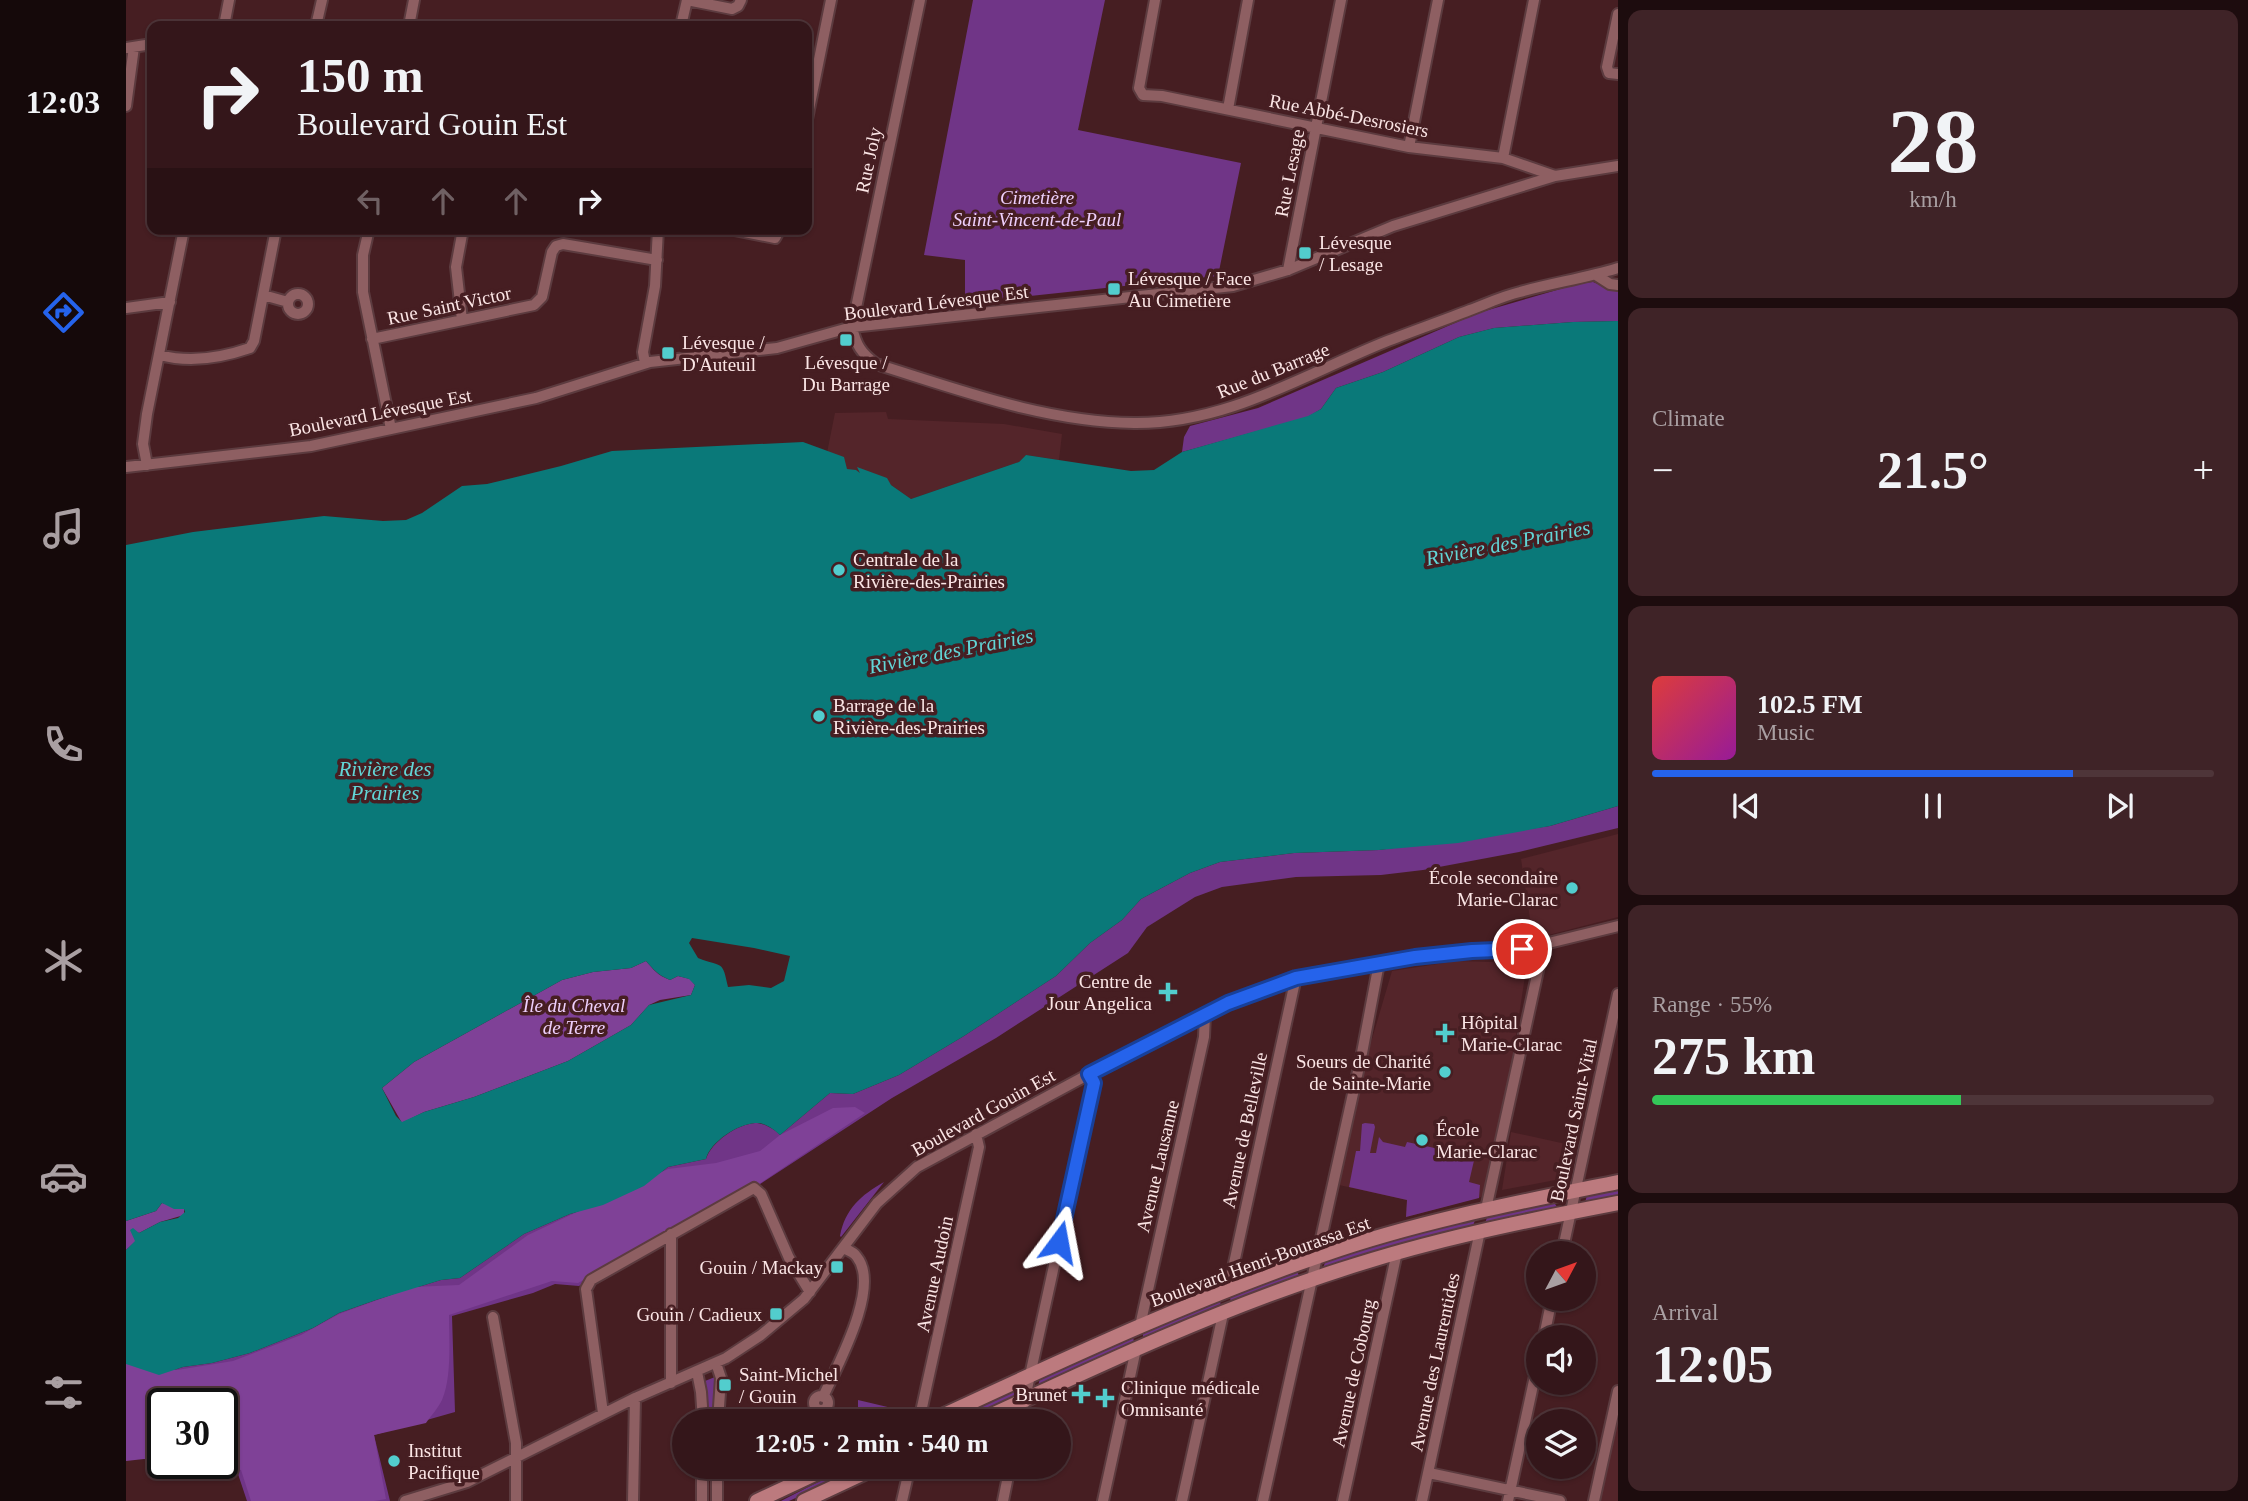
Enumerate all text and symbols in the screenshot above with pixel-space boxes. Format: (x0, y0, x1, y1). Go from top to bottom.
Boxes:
text: 150 m (297, 48, 424, 103)
icon: right (182, 49, 273, 140)
text: 12:03 (26, 84, 100, 120)
street label: Rue Abbé-Desrosiers (1267, 90, 1430, 141)
text: 28 (1888, 91, 1979, 192)
text: Boulevard Gouin Est (297, 106, 567, 142)
street label: Rue Joly (851, 125, 886, 195)
street label: Rue Lesage (1271, 127, 1308, 219)
icon: left (351, 182, 389, 220)
icon: ahead (424, 182, 462, 220)
icon: ahead (497, 182, 535, 220)
icon: right (570, 182, 608, 220)
park label: Cimetière Saint-Vincent-de-Paul (953, 187, 1121, 230)
text: km/h (1909, 187, 1957, 212)
place label: Lévesque / Lesage (1319, 232, 1392, 275)
marker: Lévesque / Lesage (1297, 245, 1313, 261)
place label: Lévesque / Face Au Cimetière (1128, 268, 1251, 311)
street label: Boulevard Lévesque Est (843, 281, 1030, 324)
marker: Lévesque / Face Au Cimetière (1106, 281, 1122, 297)
street label: Rue Saint Victor (385, 282, 514, 329)
icon: directions (39, 288, 88, 337)
place label: Lévesque / D'Auteuil (682, 332, 766, 375)
marker: Lévesque / Du Barrage (838, 332, 854, 348)
street label: Rue du Barrage (1214, 338, 1332, 403)
marker: Lévesque / D'Auteuil (660, 345, 676, 361)
place label: Lévesque / Du Barrage (802, 352, 890, 395)
street label: Boulevard Lévesque Est (287, 384, 474, 441)
text: Climate (1652, 406, 1725, 431)
text: 21.5° (1877, 442, 1989, 499)
text: − (1652, 449, 1673, 491)
text: + (2193, 449, 2214, 491)
icon: music (39, 504, 88, 553)
water label: Rivière des Prairies (1423, 515, 1592, 571)
place label: Centrale de la Rivière-des-Prairies (853, 549, 1005, 592)
marker: Centrale de la Rivière-des-Prairies (831, 562, 847, 578)
water label: Rivière des Prairies (866, 623, 1035, 679)
text: 102.5 FM (1757, 690, 1862, 719)
place label: Barrage de la Rivière-des-Prairies (833, 695, 985, 738)
marker: Barrage de la Rivière-des-Prairies (811, 708, 827, 724)
icon: phone (39, 720, 88, 769)
text: Music (1757, 720, 1815, 745)
water label: Rivière des Prairies (337, 757, 432, 805)
icon: previous (1727, 787, 1765, 825)
icon: pause (1914, 787, 1952, 825)
icon: next (2101, 787, 2139, 825)
place label: École secondaire Marie-Clarac (1429, 867, 1558, 910)
marker: École secondaire Marie-Clarac (1564, 880, 1580, 896)
pin (1492, 919, 1552, 979)
icon: arrive (1503, 930, 1541, 968)
icon: climate (39, 936, 88, 985)
place label: Centre de Jour Angelica (1047, 971, 1153, 1014)
marker: Centre de Jour Angelica (1158, 982, 1178, 1002)
text: Range · 55% (1652, 992, 1772, 1017)
park label: Île du Cheval de Terre (522, 995, 625, 1038)
place label: Hôpital Marie-Clarac (1461, 1012, 1562, 1055)
marker: Hôpital Marie-Clarac (1435, 1023, 1455, 1043)
text: 275 km (1652, 1028, 1815, 1085)
street label: Boulevard Saint-Vital (1546, 1037, 1601, 1204)
street label: Avenue de Belleville (1218, 1050, 1271, 1210)
place label: Soeurs de Charité de Sainte-Marie (1296, 1051, 1431, 1094)
street label: Boulevard Gouin Est (908, 1064, 1059, 1161)
marker: Soeurs de Charité de Sainte-Marie (1437, 1064, 1453, 1080)
street label: Avenue Lausanne (1132, 1098, 1183, 1234)
place label: École Marie-Clarac (1436, 1119, 1537, 1162)
marker: École Marie-Clarac (1414, 1132, 1430, 1148)
icon: car (39, 1152, 88, 1201)
position arrow (1022, 1205, 1096, 1279)
street label: Boulevard Henri-Bourassa Est (1147, 1212, 1374, 1311)
street label: Avenue Audoin (912, 1214, 957, 1334)
north arrow (1526, 1241, 1596, 1311)
map controls (1526, 1241, 1596, 1479)
place label: Gouin / Mackay (700, 1257, 823, 1278)
marker: Gouin / Mackay (829, 1259, 845, 1275)
street label: Avenue des Laurentides (1405, 1271, 1464, 1453)
street label: Avenue de Cobourg (1327, 1296, 1380, 1449)
text: Arrival (1652, 1300, 1718, 1325)
place label: Gouin / Cadieux (636, 1304, 762, 1325)
marker: Gouin / Cadieux (768, 1306, 784, 1322)
button: sound (1526, 1325, 1596, 1395)
text: 12:05 (1652, 1336, 1773, 1393)
place label: Saint-Michel / Gouin (739, 1364, 838, 1407)
icon: filters (39, 1368, 88, 1417)
marker: Saint-Michel / Gouin (717, 1377, 733, 1393)
place label: Clinique médicale Omnisanté (1121, 1377, 1260, 1420)
place label: Brunet (1015, 1384, 1068, 1405)
marker: Brunet (1073, 1386, 1089, 1402)
speed limit sign: 30 (147, 1388, 238, 1479)
marker: Clinique médicale Omnisanté (1095, 1388, 1115, 1408)
button: layers (1526, 1409, 1596, 1479)
text: 12:05 · 2 min · 540 m (755, 1429, 989, 1458)
place label: Institut Pacifique (408, 1440, 480, 1483)
marker: Institut Pacifique (386, 1453, 402, 1469)

